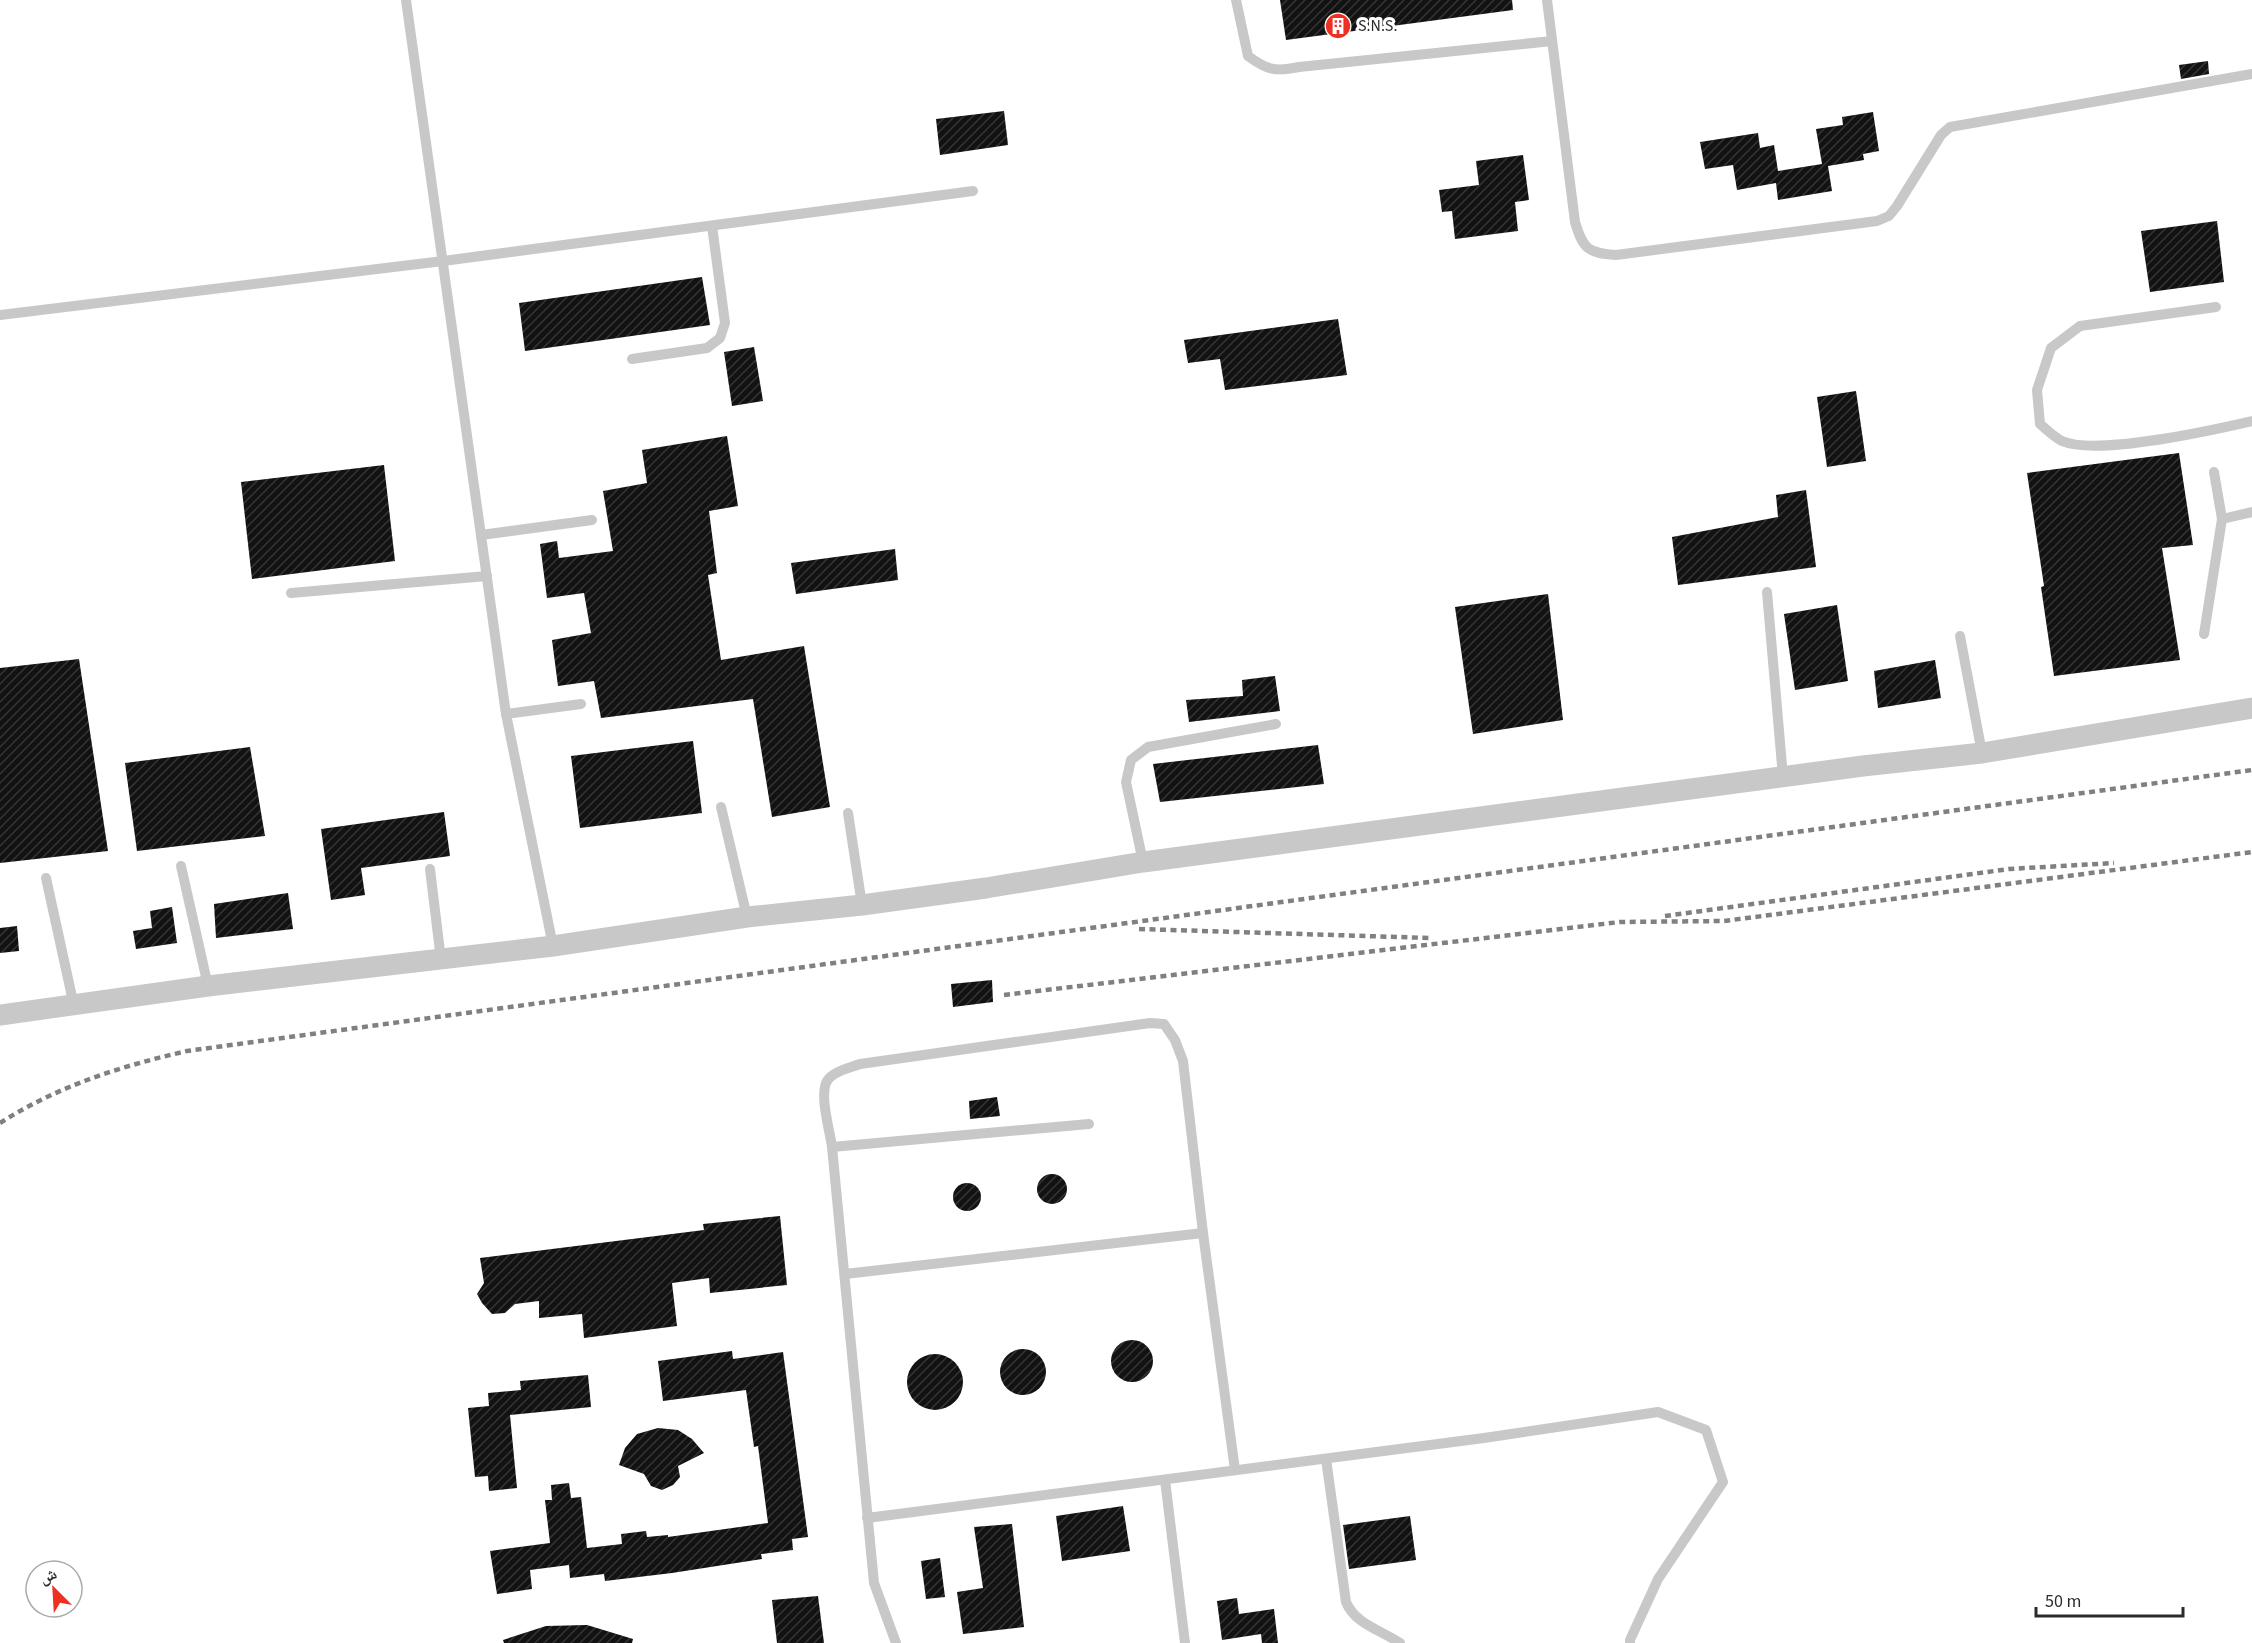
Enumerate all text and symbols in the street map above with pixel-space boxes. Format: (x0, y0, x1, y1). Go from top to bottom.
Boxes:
building icon: S.N.S. (1323, 11, 1353, 41)
place label: S.N.S. (1358, 15, 1397, 37)
north arrow (24, 1559, 84, 1619)
text: ش (36, 1563, 61, 1590)
scale bar (2036, 1580, 2183, 1618)
text: 50 m (2045, 1589, 2081, 1614)

